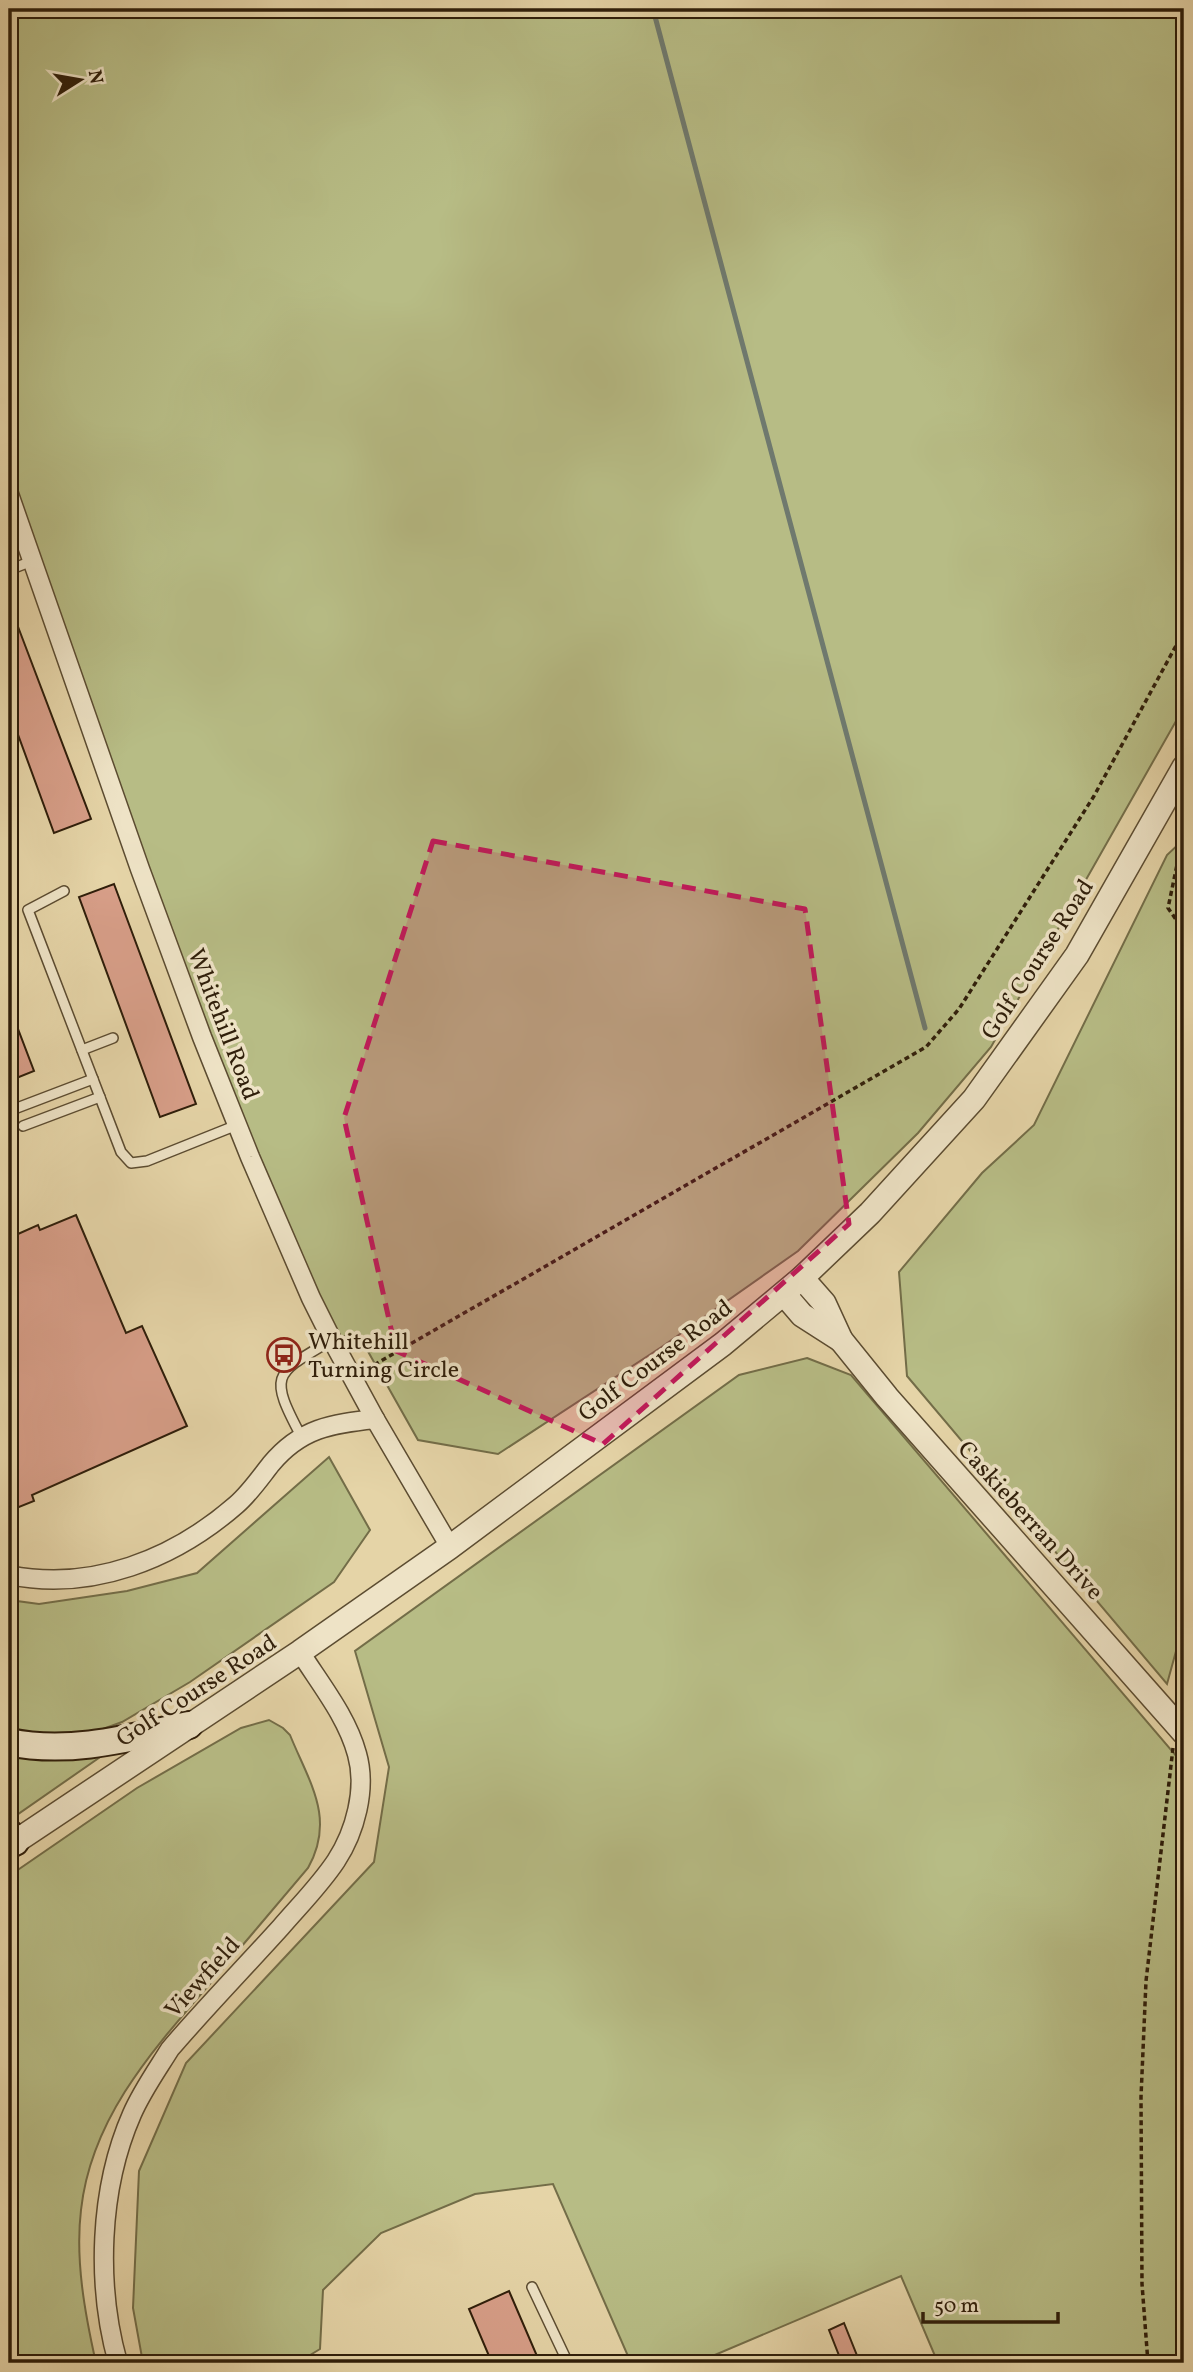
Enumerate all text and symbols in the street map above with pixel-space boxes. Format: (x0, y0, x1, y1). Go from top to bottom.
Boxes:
north arrow (46, 46, 116, 116)
text: N (81, 68, 109, 87)
street label: Golf Course Road (974, 873, 1103, 1047)
street label: Whitehill Road (178, 944, 267, 1105)
street label: Golf Course Road (572, 1292, 740, 1431)
place label: Whitehill Turning Circle (308, 1326, 459, 1388)
bus stop icon: Whitehill Turning Circle (265, 1336, 303, 1374)
street label: Caskieberran Drive (949, 1434, 1110, 1608)
street label: Golf Course Road (110, 1627, 284, 1756)
street label: Viewfield (158, 1930, 249, 2027)
scale bar (923, 2281, 1058, 2325)
text: 50 m (934, 2292, 979, 2321)

